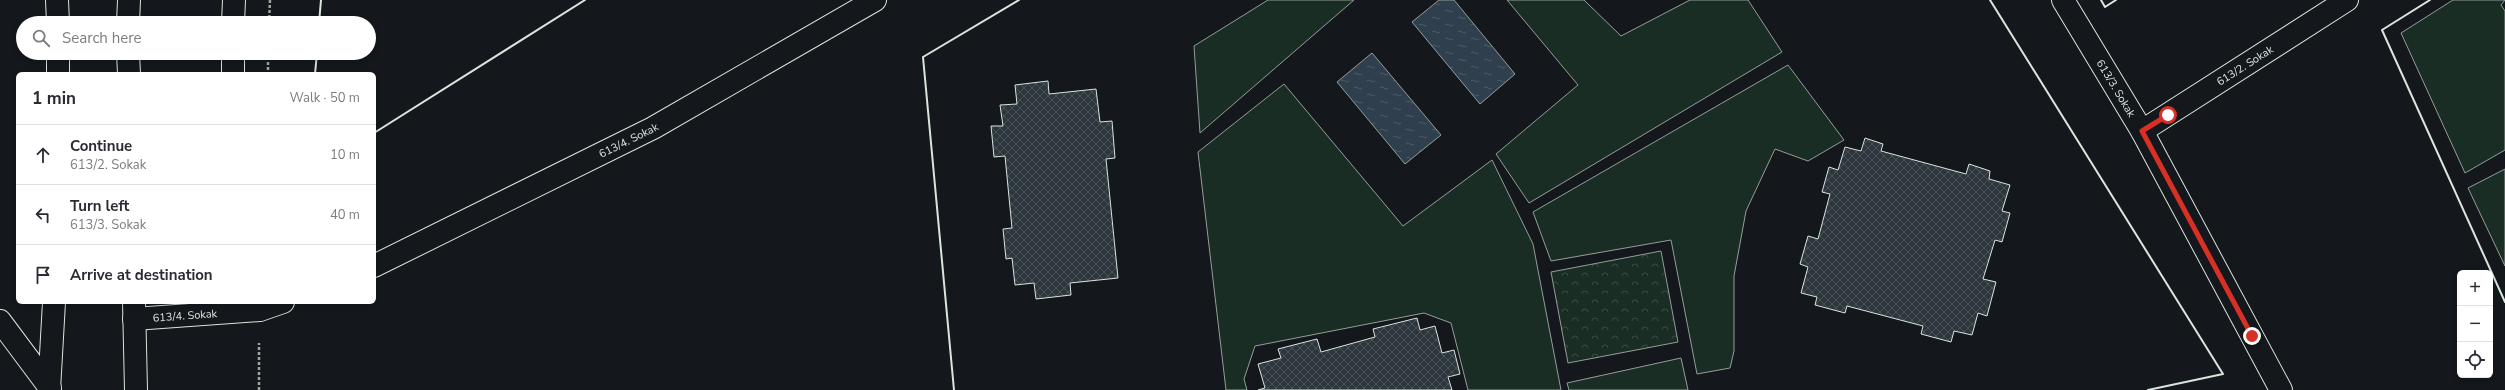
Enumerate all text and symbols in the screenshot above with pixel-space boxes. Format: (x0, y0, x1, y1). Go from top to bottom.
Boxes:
search box (16, 16, 376, 60)
icon: search (30, 27, 52, 49)
text: Search here (62, 28, 142, 48)
street label: 613/2. Sokak (2214, 41, 2276, 89)
street label: 613/3. Sokak (2093, 57, 2140, 120)
text: 1 min (32, 87, 76, 110)
text: Walk · 50 m (289, 89, 360, 107)
route start (2159, 106, 2177, 124)
street label: 613/4. Sokak (596, 119, 662, 161)
text: Continue (70, 136, 132, 156)
icon: ahead (32, 144, 54, 166)
text: 10 m (330, 146, 360, 164)
text: 613/2. Sokak (70, 156, 146, 174)
text: Turn left (70, 196, 129, 216)
icon: left (32, 204, 54, 226)
text: 40 m (330, 206, 360, 224)
text: 613/3. Sokak (70, 216, 146, 234)
icon: arrive (32, 264, 54, 286)
text: Arrive at destination (70, 265, 213, 285)
map controls (2457, 270, 2493, 378)
button: + (2457, 270, 2493, 306)
street label: 613/4. Sokak (152, 306, 218, 325)
button: − (2457, 306, 2493, 342)
route end (2243, 327, 2261, 345)
button: locate (2457, 342, 2493, 378)

